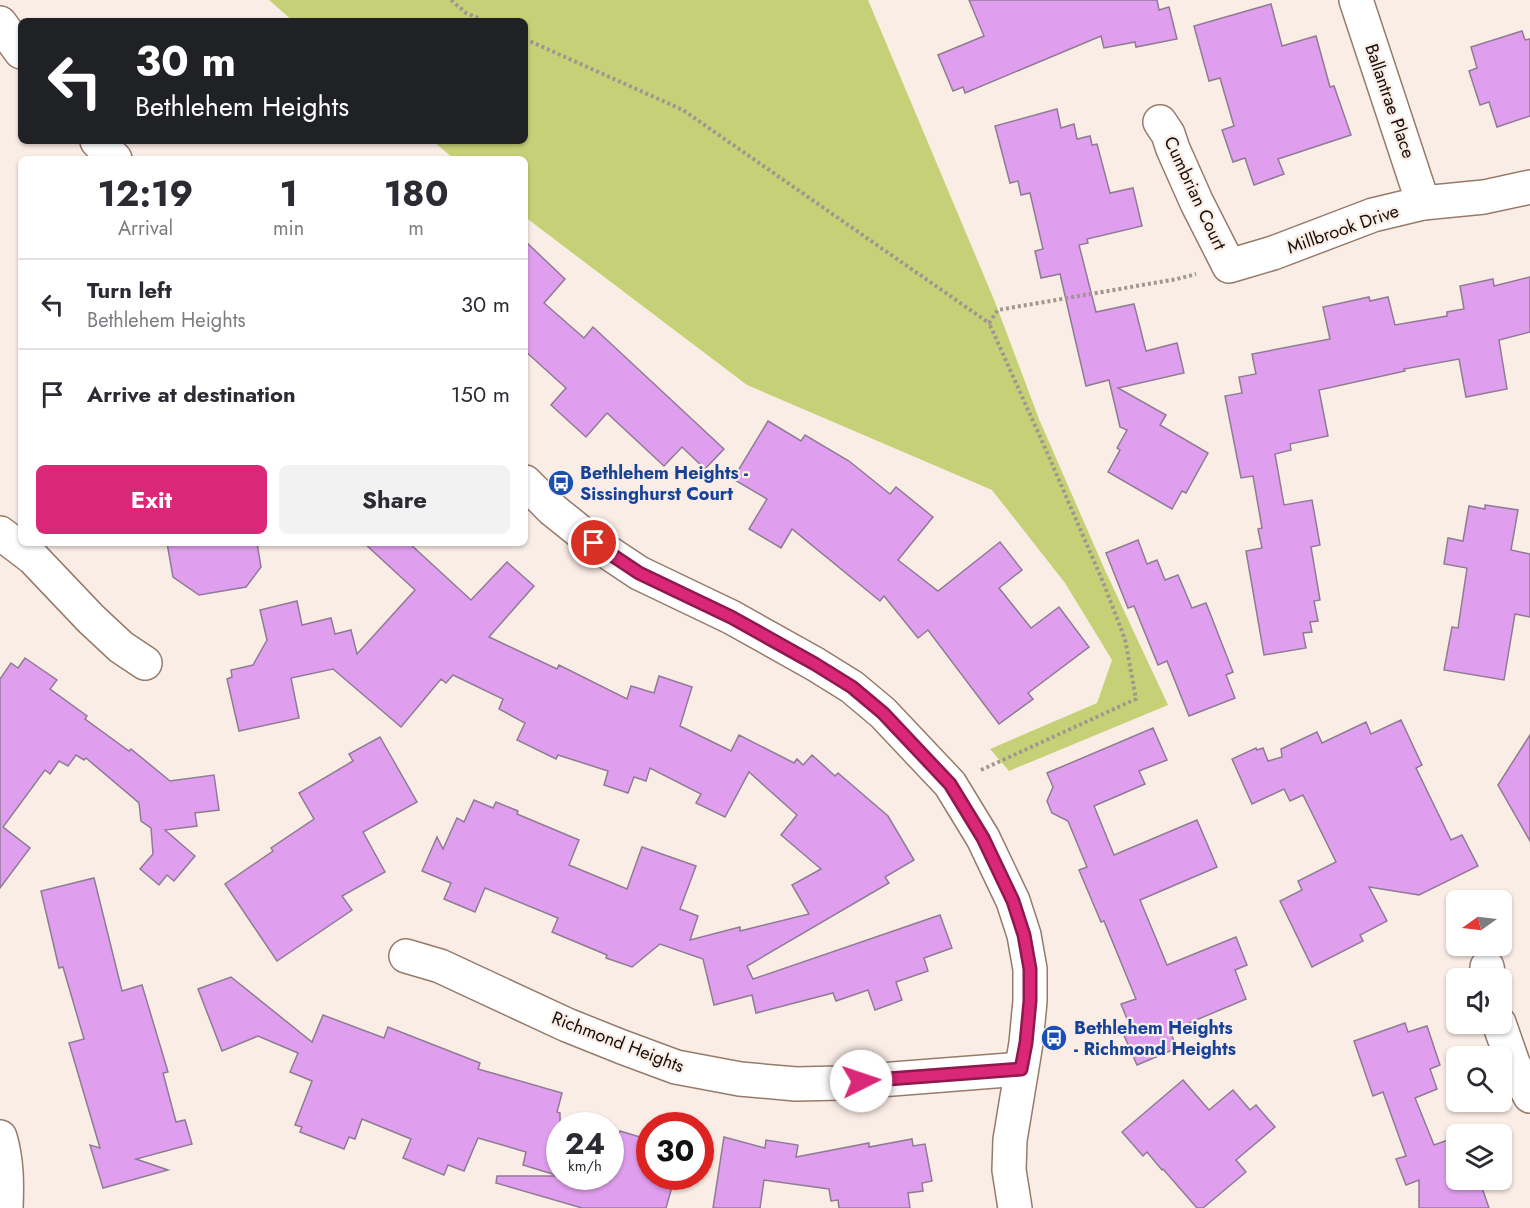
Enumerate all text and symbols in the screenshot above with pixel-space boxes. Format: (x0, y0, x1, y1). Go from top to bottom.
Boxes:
text: 30 m (135, 31, 236, 92)
street label: Ballantrae Place (1358, 40, 1422, 162)
icon: left (36, 42, 114, 120)
text: Bethlehem Heights (135, 87, 349, 126)
street label: Cumbrian Court (1157, 132, 1233, 255)
text: 12:19 (98, 167, 193, 219)
text: 1 (279, 167, 298, 219)
text: 180 (384, 167, 449, 219)
street label: Millbrook Drive (1284, 198, 1402, 260)
text: Arrival (118, 214, 173, 243)
text: min (273, 214, 304, 243)
text: m (408, 214, 424, 243)
text: Turn left (87, 274, 172, 306)
icon: left (36, 288, 69, 321)
text: 30 m (461, 288, 510, 320)
text: Bethlehem Heights (87, 306, 246, 335)
icon: arrive (36, 378, 69, 411)
text: Arrive at destination (87, 378, 296, 410)
text: 150 m (451, 378, 510, 410)
place label: Bethlehem Heights - Sissinghurst Court (580, 460, 748, 507)
button: Exit (36, 465, 267, 534)
button: Share (279, 465, 510, 534)
bus stop icon: Bethlehem Heights - Sissinghurst Court (546, 468, 576, 498)
pin (568, 517, 619, 568)
icon: arrive (577, 526, 610, 559)
north arrow (1446, 890, 1512, 956)
map controls (1446, 890, 1512, 1190)
button: sound (1446, 968, 1512, 1034)
street label: Richmond Heights (548, 1005, 688, 1079)
place label: Bethlehem Heights - Richmond Heights (1074, 1015, 1236, 1062)
bus stop icon: Bethlehem Heights - Richmond Heights (1039, 1023, 1069, 1053)
button: search (1446, 1046, 1512, 1112)
position arrow (829, 1049, 893, 1113)
speed limit sign: 30 (636, 1112, 714, 1190)
text: 24 (565, 1122, 605, 1165)
button: layers (1446, 1124, 1512, 1190)
text: km/h (568, 1155, 602, 1177)

